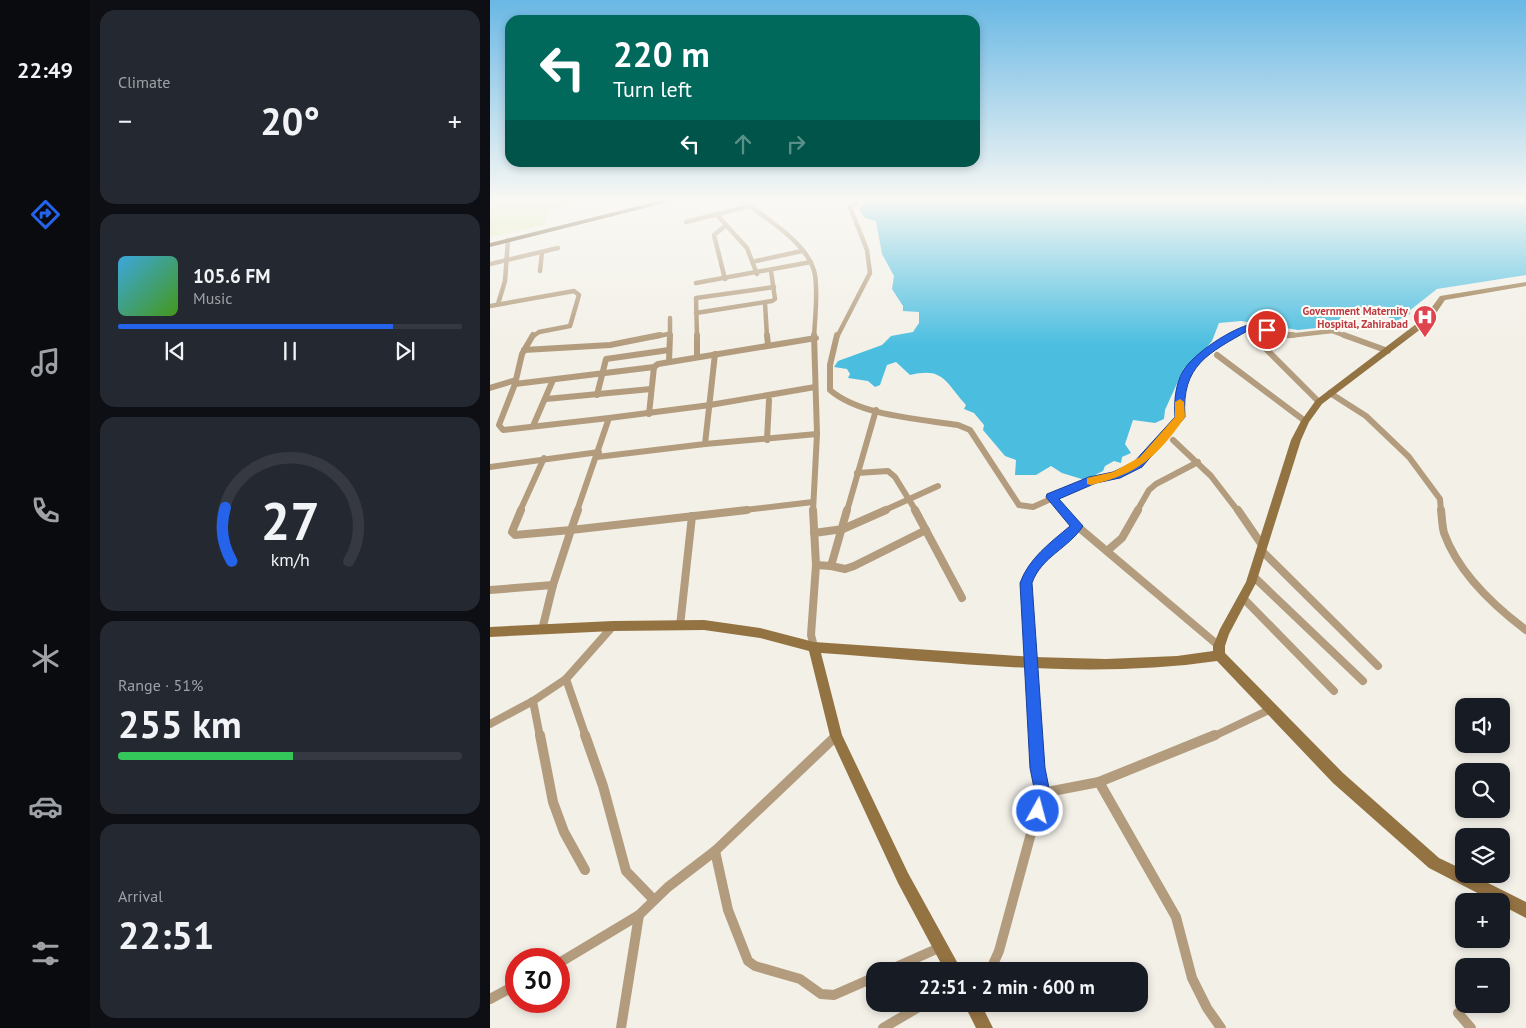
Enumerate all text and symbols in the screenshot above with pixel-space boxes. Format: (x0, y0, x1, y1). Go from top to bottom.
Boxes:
text: 220 m (613, 31, 710, 77)
icon: left (530, 35, 595, 100)
text: 22:49 (17, 56, 73, 84)
text: Climate (118, 72, 170, 92)
text: Turn left (613, 75, 692, 103)
text: 20° (260, 96, 320, 145)
text: − (118, 102, 132, 139)
text: + (448, 102, 462, 139)
icon: left (676, 130, 704, 158)
icon: ahead (729, 130, 757, 158)
icon: right (782, 130, 810, 158)
icon: directions (28, 197, 63, 232)
text: 105.6 FM (193, 264, 270, 288)
text: Music (193, 288, 233, 308)
place label: Government Maternity Hospital, Zahirabad (1303, 304, 1409, 331)
hospital icon: Government Maternity Hospital, Zahirabad (1412, 304, 1438, 338)
pin (1246, 309, 1288, 351)
icon: arrive (1253, 316, 1281, 344)
icon: previous (161, 337, 189, 365)
icon: pause (276, 337, 304, 365)
icon: next (391, 337, 419, 365)
icon: music (28, 345, 63, 380)
text: 27 (261, 487, 319, 554)
icon: phone (28, 493, 63, 528)
text: km/h (270, 548, 310, 571)
icon: climate (28, 641, 63, 676)
text: Range · 51% (118, 675, 203, 695)
map controls (1455, 698, 1510, 1013)
button: sound (1455, 698, 1510, 753)
text: 255 km (118, 699, 242, 748)
button: search (1455, 763, 1510, 818)
position arrow (1011, 784, 1063, 836)
icon: car (28, 789, 63, 824)
button: layers (1455, 828, 1510, 883)
text: Arrival (118, 886, 163, 906)
button: + (1455, 893, 1510, 948)
text: 22:51 (118, 910, 214, 959)
icon: filters (28, 936, 63, 971)
speed limit sign: 30 (505, 948, 570, 1013)
button: − (1455, 958, 1510, 1013)
text: 22:51 · 2 min · 600 m (919, 975, 1095, 999)

